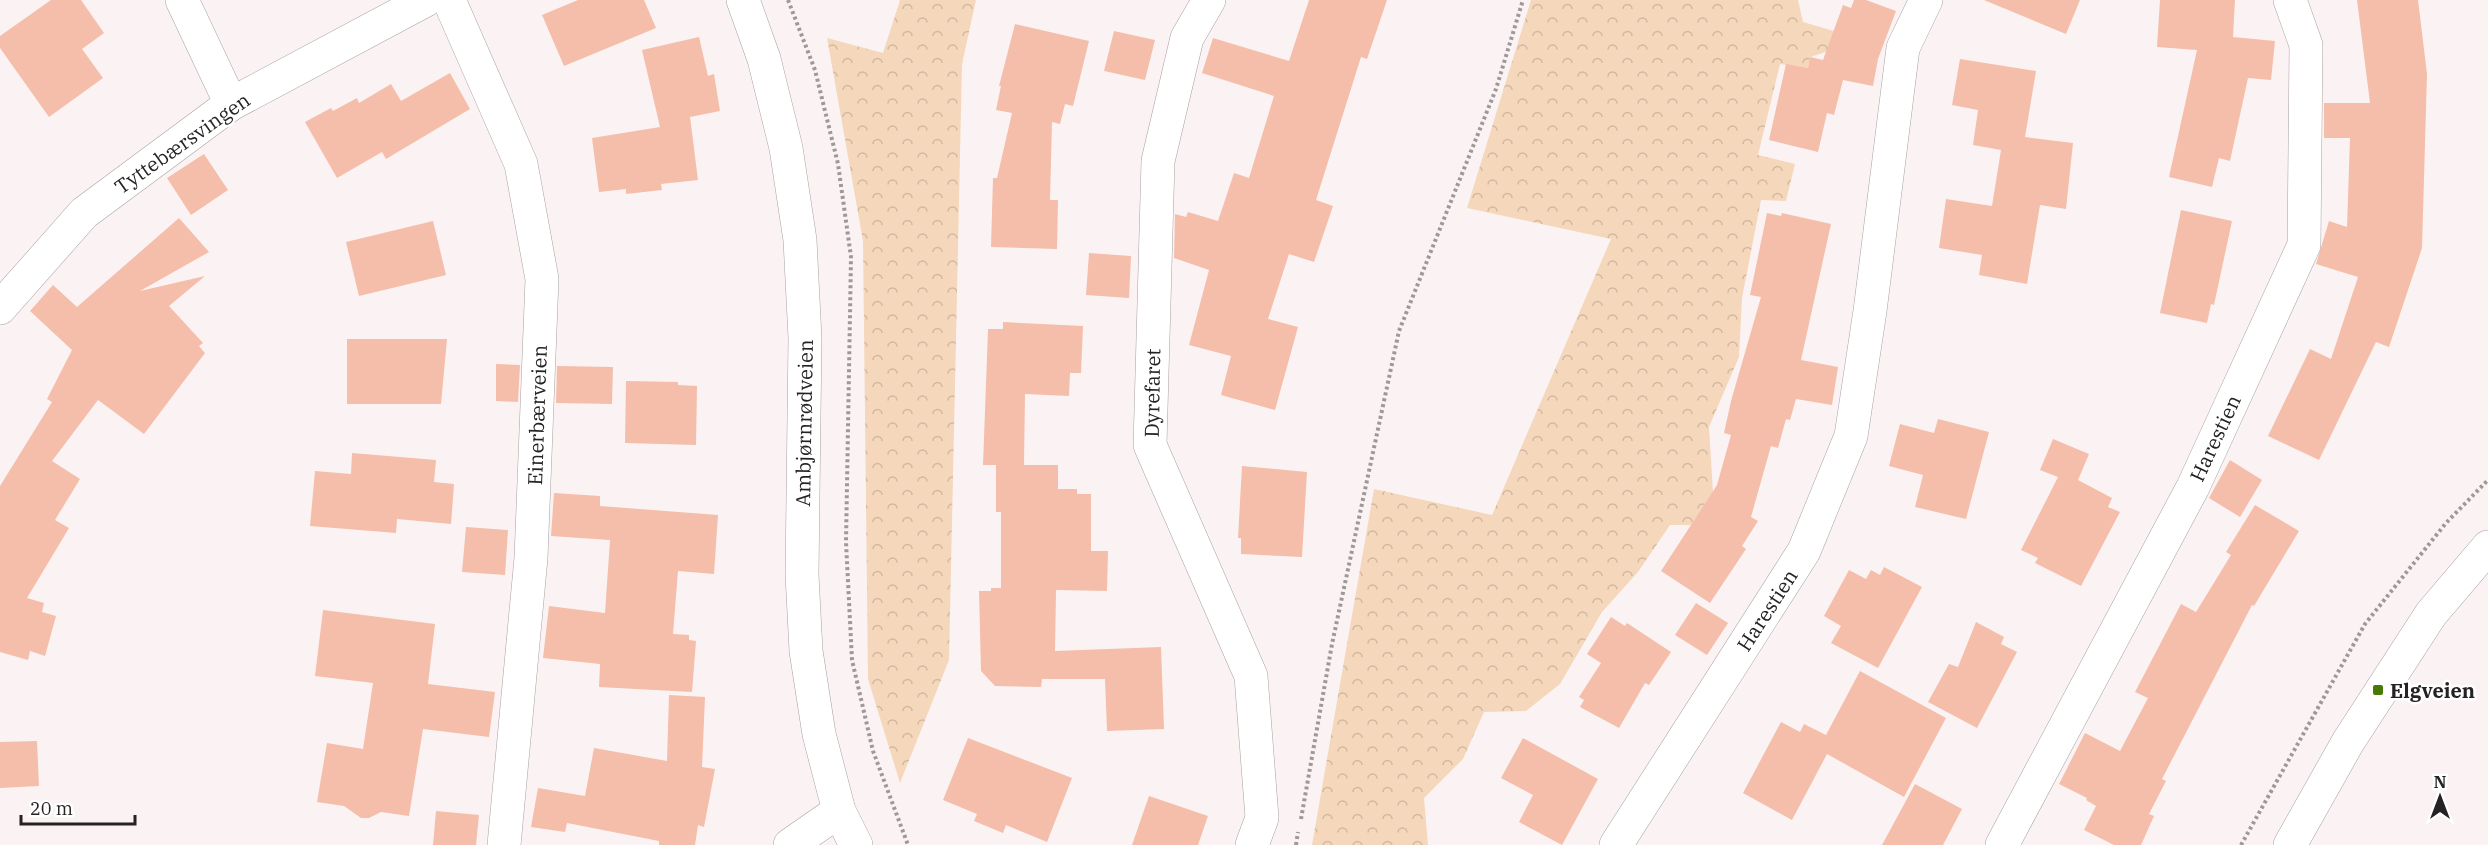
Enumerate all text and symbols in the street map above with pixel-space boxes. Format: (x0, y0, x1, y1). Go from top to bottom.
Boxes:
street label: Tyttebærsvingen (109, 86, 255, 200)
street label: Ambjørnrødveien (789, 339, 819, 507)
street label: Einerbærveien (521, 344, 553, 486)
street label: Dyrefaret (1138, 348, 1166, 438)
street label: Harestien (2183, 390, 2247, 486)
street label: Harestien (1730, 564, 1804, 656)
place label: Elgveien (2390, 677, 2475, 704)
marker: Elgveien (2371, 683, 2385, 697)
north arrow (2410, 767, 2470, 827)
text: N (2434, 772, 2446, 792)
scale bar (21, 788, 135, 826)
text: 20 m (30, 797, 73, 820)

